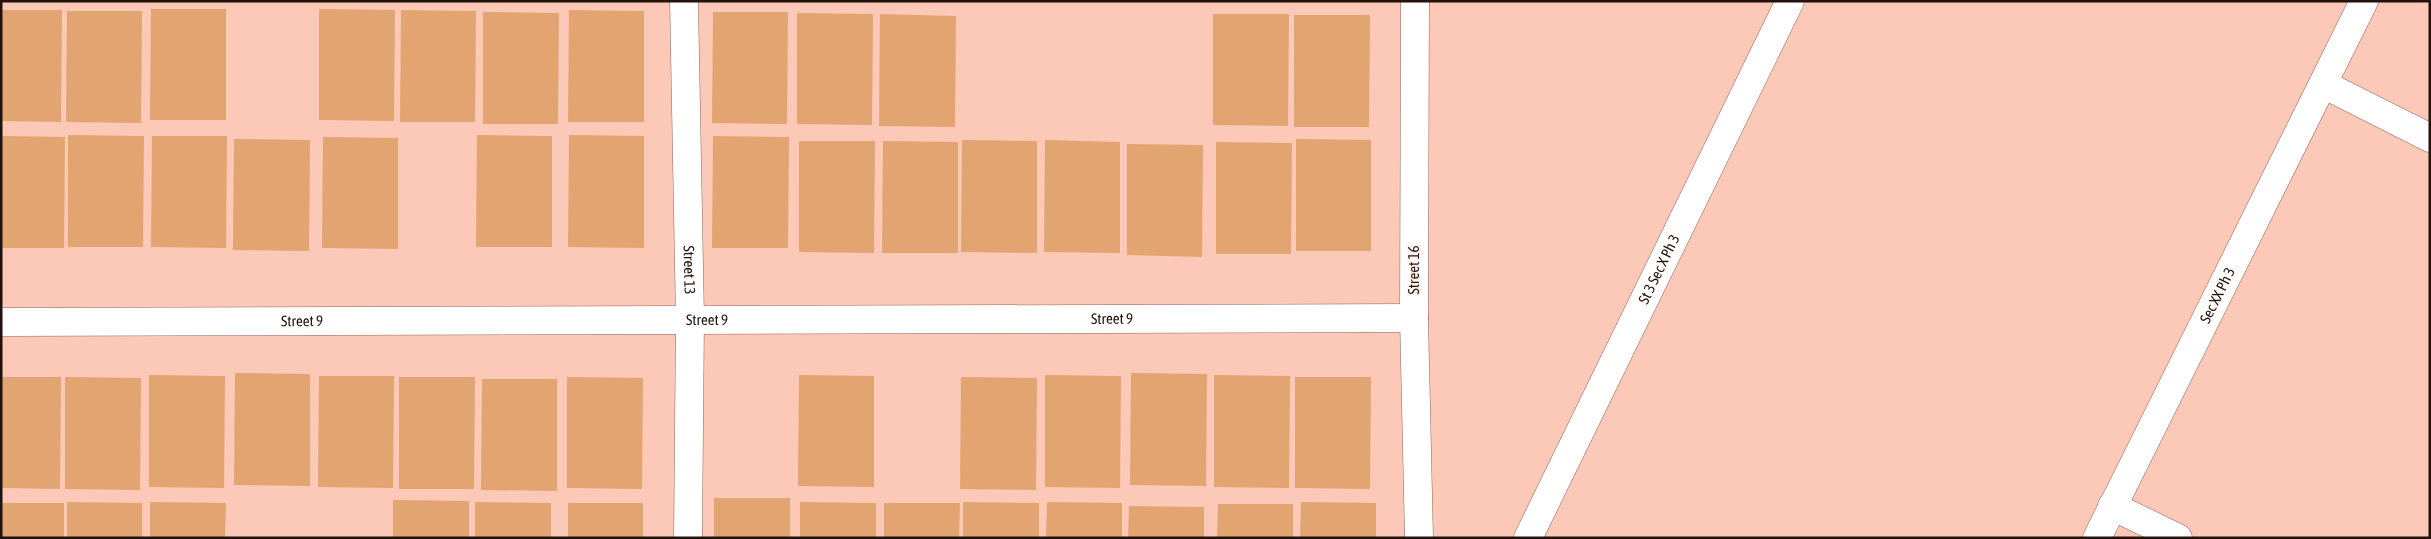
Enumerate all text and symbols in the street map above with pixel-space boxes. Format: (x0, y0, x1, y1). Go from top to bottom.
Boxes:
street label: St 3 Sec X Ph 3 (1635, 232, 1683, 307)
street label: Street 13 (681, 245, 699, 295)
street label: Street 16 (1405, 245, 1422, 295)
street label: Sec XX Ph 3 (2196, 264, 2238, 326)
street label: Street 9 (1091, 310, 1133, 327)
street label: Street 9 (686, 311, 728, 328)
street label: Street 9 (281, 312, 323, 329)

